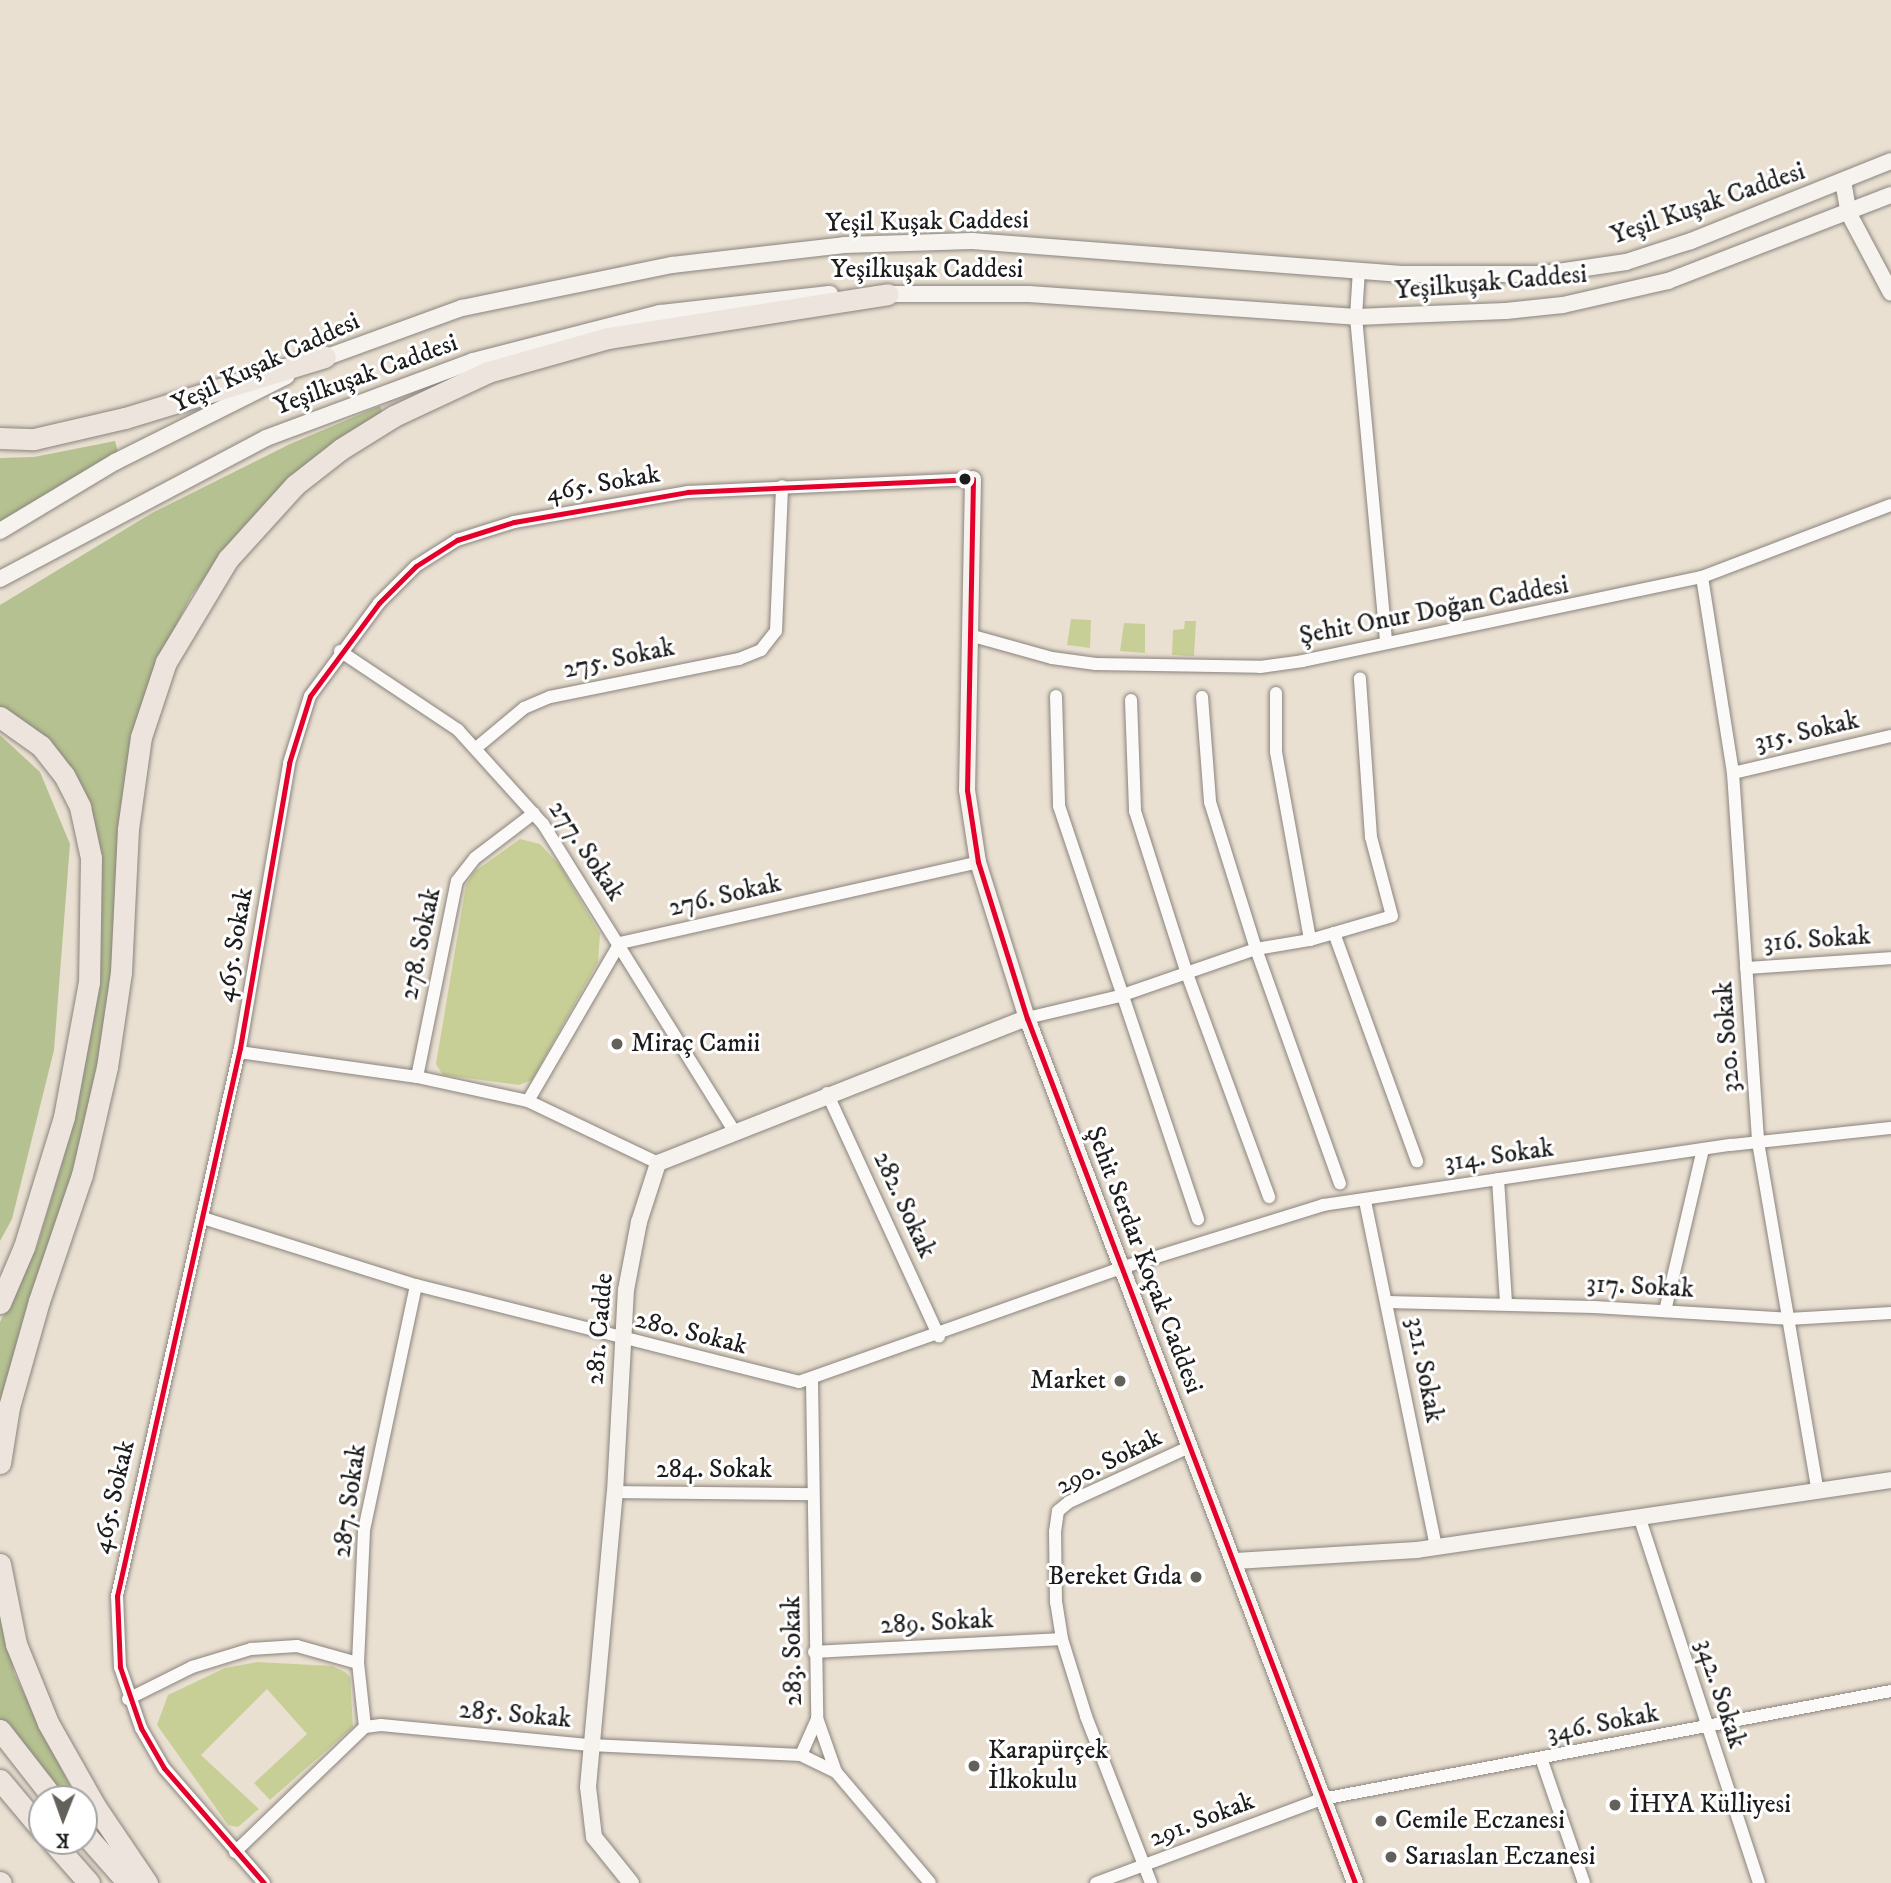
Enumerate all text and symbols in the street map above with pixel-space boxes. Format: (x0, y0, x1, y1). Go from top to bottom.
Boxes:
street label: Yeşil Kuşak Caddesi (1607, 156, 1809, 252)
street label: Yeşil Kuşak Caddesi (825, 205, 1029, 239)
street label: Yeşilkuşak Caddesi (831, 254, 1023, 286)
street label: Yeşilkuşak Caddesi (1394, 259, 1588, 307)
street label: Yeşil Kuşak Caddesi (167, 306, 365, 420)
street label: Yeşilkuşak Caddesi (270, 327, 462, 423)
street label: 465. Sokak (543, 459, 663, 509)
unlabelled marker (958, 472, 972, 486)
street label: Şehit Onur Doğan Caddesi (1297, 570, 1571, 652)
street label: 275. Sokak (561, 632, 677, 686)
street label: 315. Sokak (1752, 705, 1862, 759)
street label: 277. Sokak (541, 795, 631, 907)
street label: 276. Sokak (666, 868, 784, 924)
street label: 465. Sokak (210, 885, 260, 1005)
street label: 278. Sokak (394, 885, 448, 1003)
street label: 316. Sokak (1762, 921, 1872, 959)
street label: 320. Sokak (1709, 980, 1747, 1094)
place label: Miraç Camii (631, 1028, 760, 1060)
marker: Miraç Camii (609, 1036, 625, 1052)
street label: Şehit Serdar Koçak Caddesi (1079, 1122, 1209, 1398)
street label: 314. Sokak (1443, 1133, 1555, 1179)
street label: 282. Sokak (866, 1147, 942, 1263)
street label: 317. Sokak (1585, 1269, 1695, 1305)
street label: 281. Cadde (580, 1272, 620, 1386)
street label: 280. Sokak (632, 1304, 750, 1362)
street label: 321. Sokak (1399, 1315, 1449, 1425)
place label: Market (1030, 1365, 1106, 1397)
marker: Market (1112, 1373, 1128, 1389)
street label: 290. Sokak (1051, 1422, 1167, 1502)
street label: 465. Sokak (86, 1437, 142, 1557)
street label: 287. Sokak (327, 1442, 373, 1560)
street label: 284. Sokak (656, 1454, 772, 1486)
place label: Bereket Gıda (1048, 1561, 1182, 1593)
marker: Bereket Gıda (1188, 1569, 1204, 1585)
street label: 283. Sokak (776, 1596, 810, 1706)
street label: 289. Sokak (880, 1604, 994, 1642)
street label: 342. Sokak (1688, 1636, 1752, 1752)
street label: 285. Sokak (458, 1695, 572, 1735)
street label: 346. Sokak (1545, 1698, 1661, 1750)
place label: Karapürçek İlkokulu (988, 1735, 1108, 1796)
marker: Karapürçek İlkokulu (966, 1758, 982, 1774)
north arrow (28, 1785, 98, 1855)
street label: 291. Sokak (1145, 1786, 1259, 1854)
place label: İHYA Külliyesi (1629, 1789, 1791, 1821)
marker: İHYA Külliyesi (1607, 1797, 1623, 1813)
place label: Cemile Eczanesi (1395, 1805, 1565, 1837)
marker: Cemile Eczanesi (1373, 1813, 1389, 1829)
text: K (56, 1828, 70, 1851)
place label: Sarıaslan Eczanesi (1405, 1841, 1595, 1873)
marker: Sarıaslan Eczanesi (1383, 1849, 1399, 1865)

